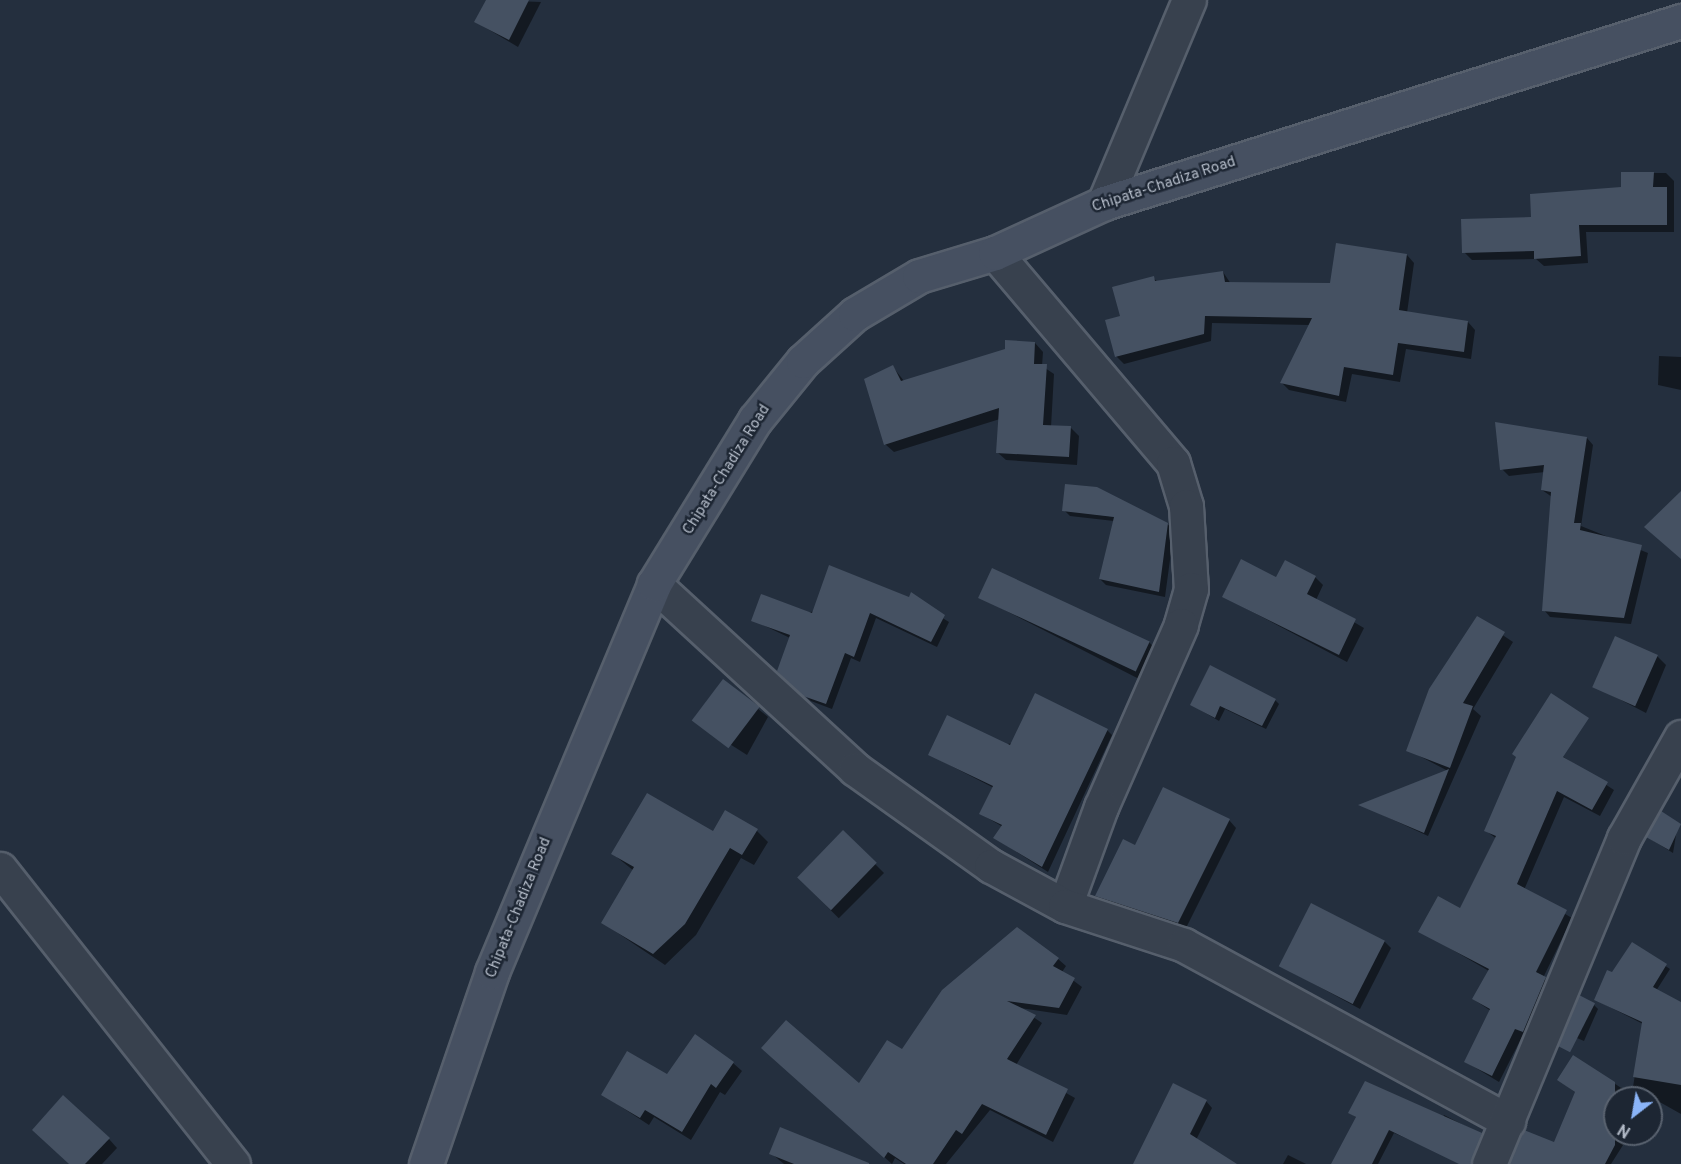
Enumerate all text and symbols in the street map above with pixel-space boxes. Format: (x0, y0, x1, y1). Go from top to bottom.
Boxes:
street label: Chipata-Chadiza Road (1090, 153, 1238, 217)
street label: Chipata-Chadiza Road (680, 402, 774, 538)
street label: Chipata-Chadiza Road (483, 835, 555, 981)
north arrow (1603, 1086, 1663, 1146)
text: N (1615, 1118, 1635, 1141)

